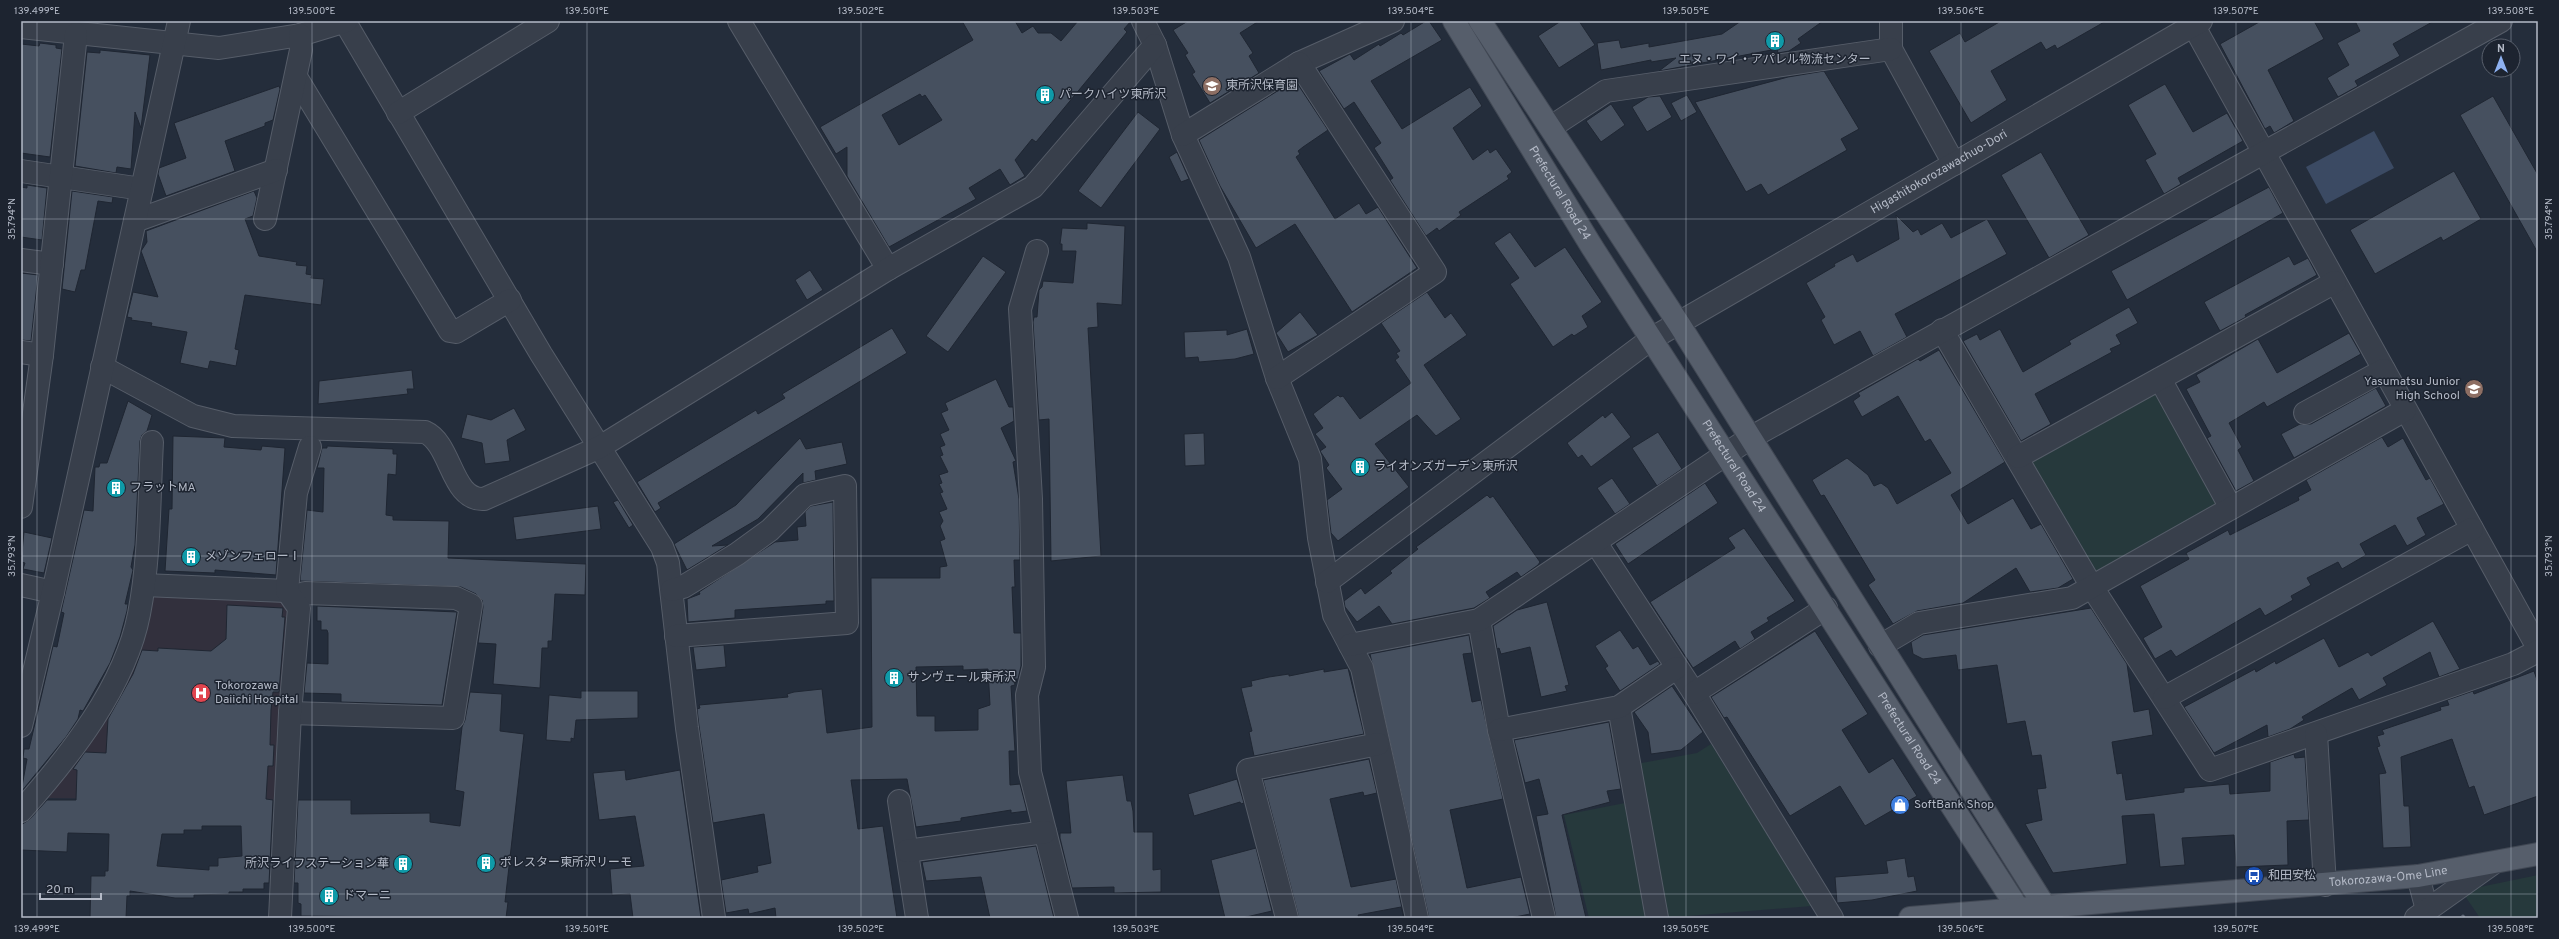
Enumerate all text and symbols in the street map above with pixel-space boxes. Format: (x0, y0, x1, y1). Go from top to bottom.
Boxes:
text: 139.499°E (14, 5, 60, 18)
text: 139.500°E (289, 5, 335, 18)
text: 139.501°E (565, 5, 609, 18)
text: 139.502°E (838, 5, 884, 18)
text: 139.503°E (1113, 5, 1159, 18)
text: 139.504°E (1388, 5, 1434, 18)
text: 139.505°E (1663, 5, 1709, 18)
text: 139.506°E (1938, 5, 1984, 18)
text: 139.507°E (2213, 5, 2259, 18)
text: 139.508°E (2488, 5, 2534, 18)
building icon: エヌ・ワイ・アパレル物流センター (1764, 30, 1786, 52)
north arrow (2481, 38, 2521, 78)
text: N (2497, 42, 2505, 56)
place label: エヌ・ワイ・アパレル物流センター (1679, 52, 1871, 68)
school or university icon: 東所沢保育園 (1201, 75, 1223, 97)
place label: 東所沢保育園 (1226, 78, 1298, 94)
building icon: パークハイツ東所沢 (1034, 84, 1056, 106)
place label: パークハイツ東所沢 (1059, 87, 1166, 103)
street label: Higashitokorozawachuo-Dori (1868, 127, 2011, 218)
street label: Prefectural Road 24 (1524, 143, 1594, 243)
text: 35.794°N (6, 198, 19, 240)
text: 35.794°N (2543, 198, 2556, 240)
place label: Yasumatsu Junior High School (2364, 374, 2460, 404)
school or university icon: Yasumatsu Junior High School (2463, 378, 2485, 400)
street label: Prefectural Road 24 (1698, 417, 1769, 516)
building icon: ライオンズガーデン東所沢 (1349, 456, 1371, 478)
place label: ライオンズガーデン東所沢 (1374, 459, 1518, 475)
building icon: フラットMA (105, 477, 127, 499)
place label: フラットMA (130, 480, 196, 496)
text: 35.793°N (6, 535, 19, 577)
text: 35.793°N (2543, 535, 2556, 577)
building icon: メゾンフェローⅠ (180, 546, 202, 568)
place label: メゾンフェローⅠ (205, 549, 301, 565)
building icon: サンヴェール東所沢 (883, 667, 905, 689)
place label: サンヴェール東所沢 (908, 670, 1016, 686)
place label: Tokorozawa Daiichi Hospital (215, 678, 298, 708)
hospital icon: Tokorozawa Daiichi Hospital (190, 682, 212, 704)
street label: Prefectural Road 24 (1873, 689, 1945, 789)
shop icon: SoftBank Shop (1889, 794, 1911, 816)
place label: SoftBank Shop (1914, 797, 1994, 813)
building icon: ポレスター東所沢リーモ (475, 852, 497, 874)
building icon: 所沢ライフステーション華 (392, 853, 414, 875)
place label: ポレスター東所沢リーモ (500, 855, 632, 871)
place label: 所沢ライフステーション華 (245, 856, 389, 872)
street label: Tokorozawa-Ome Line (2328, 863, 2449, 891)
bus stop icon: 和田安松 (2243, 865, 2265, 887)
place label: 和田安松 (2268, 868, 2316, 884)
scale bar (40, 875, 101, 901)
text: 20 m (46, 882, 74, 898)
building icon: ドマーニ (318, 885, 340, 907)
place label: ドマーニ (343, 888, 391, 904)
text: 139.499°E (14, 923, 60, 936)
text: 139.500°E (289, 923, 335, 936)
text: 139.501°E (565, 923, 609, 936)
text: 139.502°E (838, 923, 884, 936)
text: 139.503°E (1113, 923, 1159, 936)
text: 139.504°E (1388, 923, 1434, 936)
text: 139.505°E (1663, 923, 1709, 936)
text: 139.506°E (1938, 923, 1984, 936)
text: 139.507°E (2213, 923, 2259, 936)
text: 139.508°E (2488, 923, 2534, 936)

